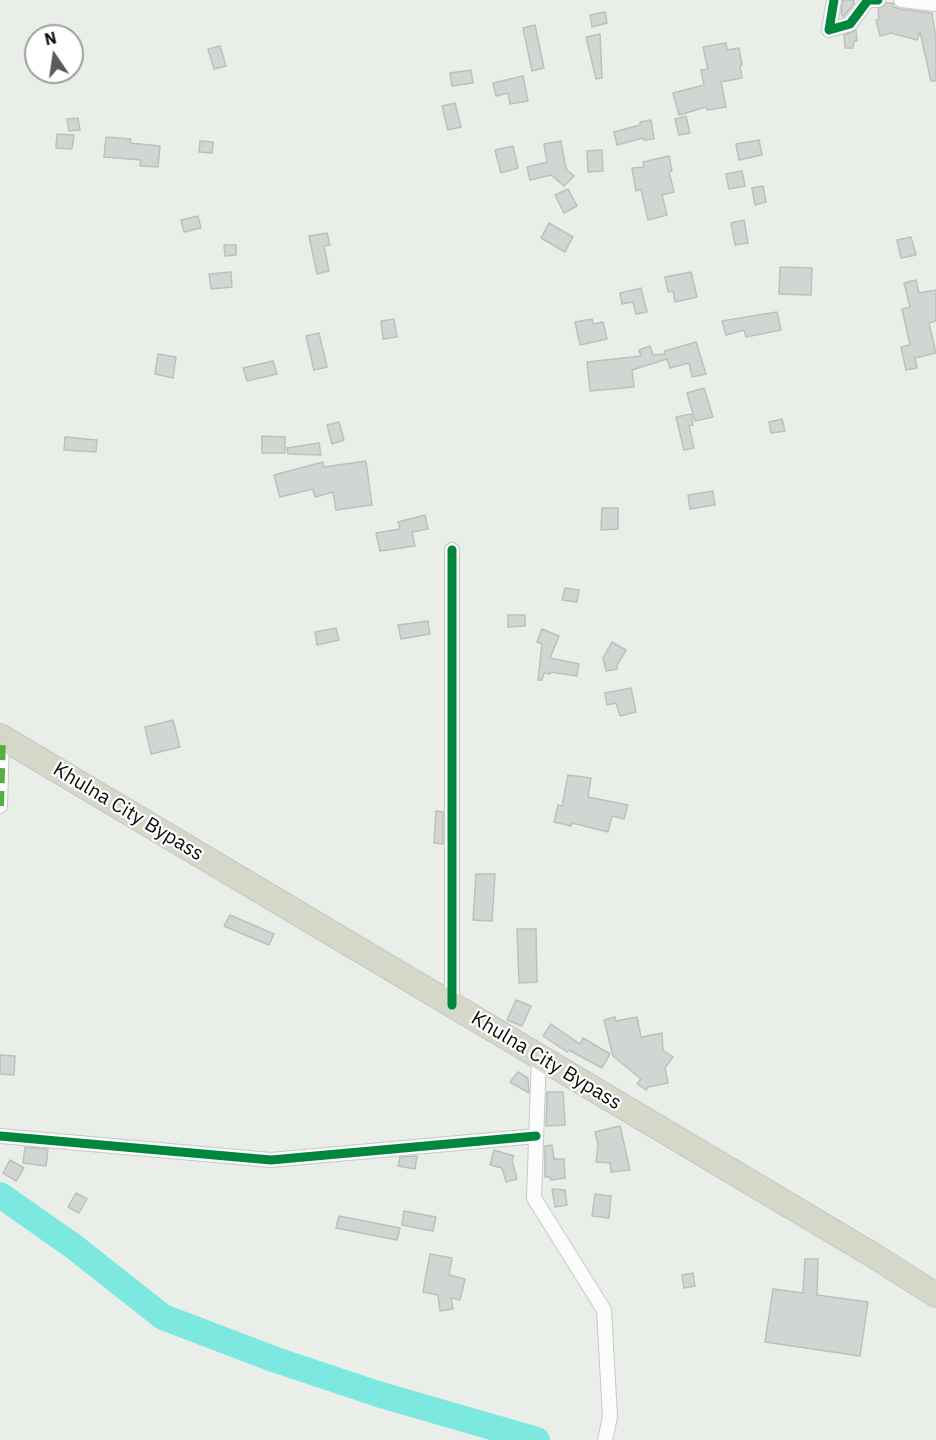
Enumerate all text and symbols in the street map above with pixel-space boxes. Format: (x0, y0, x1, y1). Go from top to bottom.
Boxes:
north arrow (24, 24, 84, 84)
text: N (43, 27, 58, 49)
street label: Khulna City Bypass (48, 758, 208, 866)
street label: Khulna City Bypass (466, 1007, 626, 1115)

